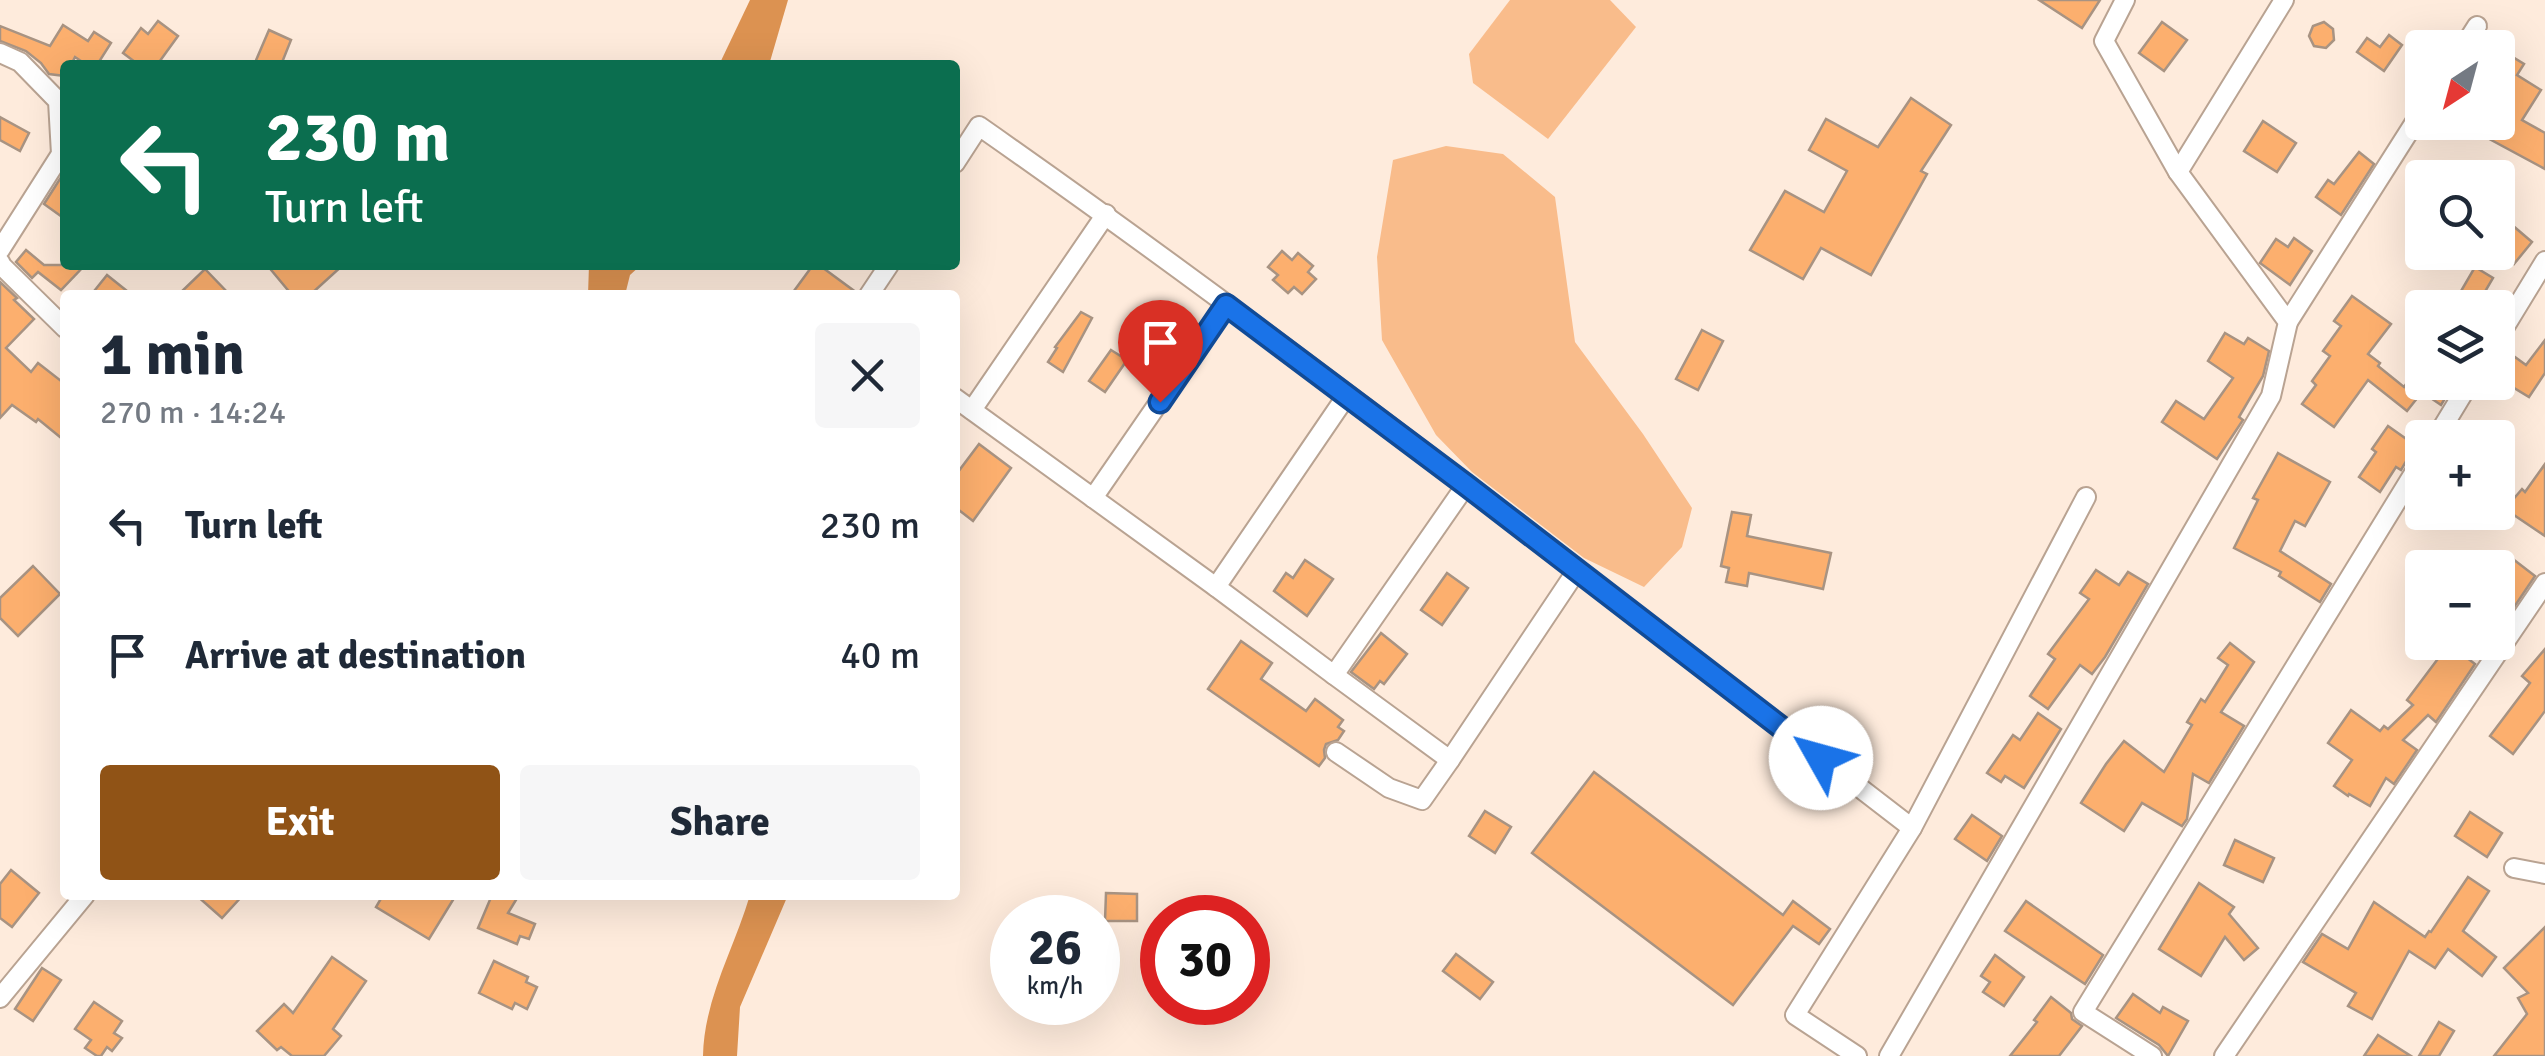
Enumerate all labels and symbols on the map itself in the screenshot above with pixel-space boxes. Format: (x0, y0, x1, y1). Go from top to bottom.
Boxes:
north arrow (2405, 30, 2515, 140)
pin (1118, 300, 1203, 403)
position arrow (1769, 706, 1873, 810)
speed limit sign: 30 (1140, 895, 1270, 1025)

